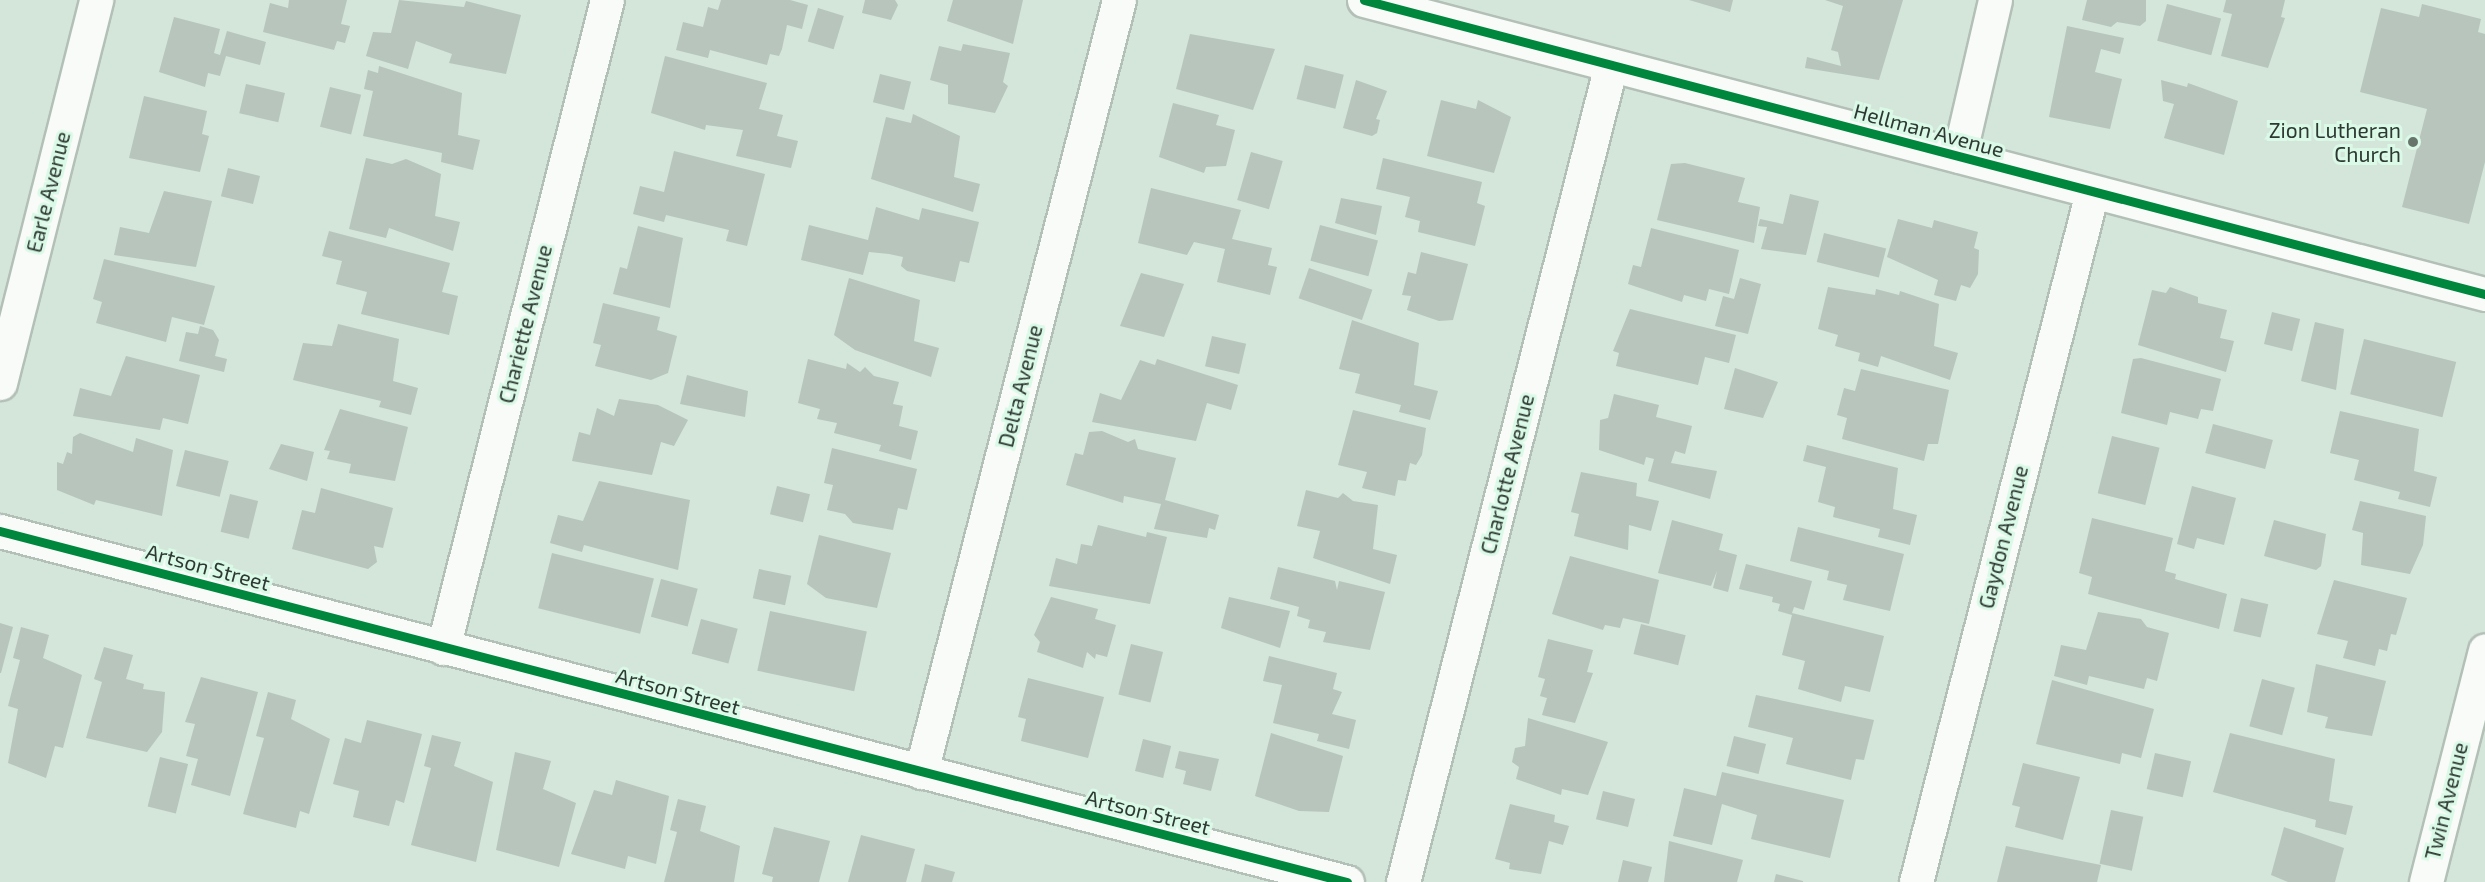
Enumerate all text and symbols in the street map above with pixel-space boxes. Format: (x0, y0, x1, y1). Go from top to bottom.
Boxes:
street label: Hellman Avenue (1851, 98, 2007, 162)
place label: Zion Lutheran Church (2269, 117, 2401, 167)
street label: Earle Avenue (21, 129, 75, 255)
marker: Zion Lutheran Church (2406, 135, 2420, 149)
street label: Chariette Avenue (493, 242, 557, 406)
street label: Delta Avenue (993, 322, 1047, 450)
street label: Charlotte Avenue (1475, 391, 1539, 557)
street label: Gaydon Avenue (1973, 463, 2033, 611)
street label: Artson Street (143, 538, 273, 596)
street label: Artson Street (613, 662, 743, 720)
street label: Twin Avenue (2419, 740, 2473, 862)
street label: Artson Street (1083, 784, 1213, 840)

